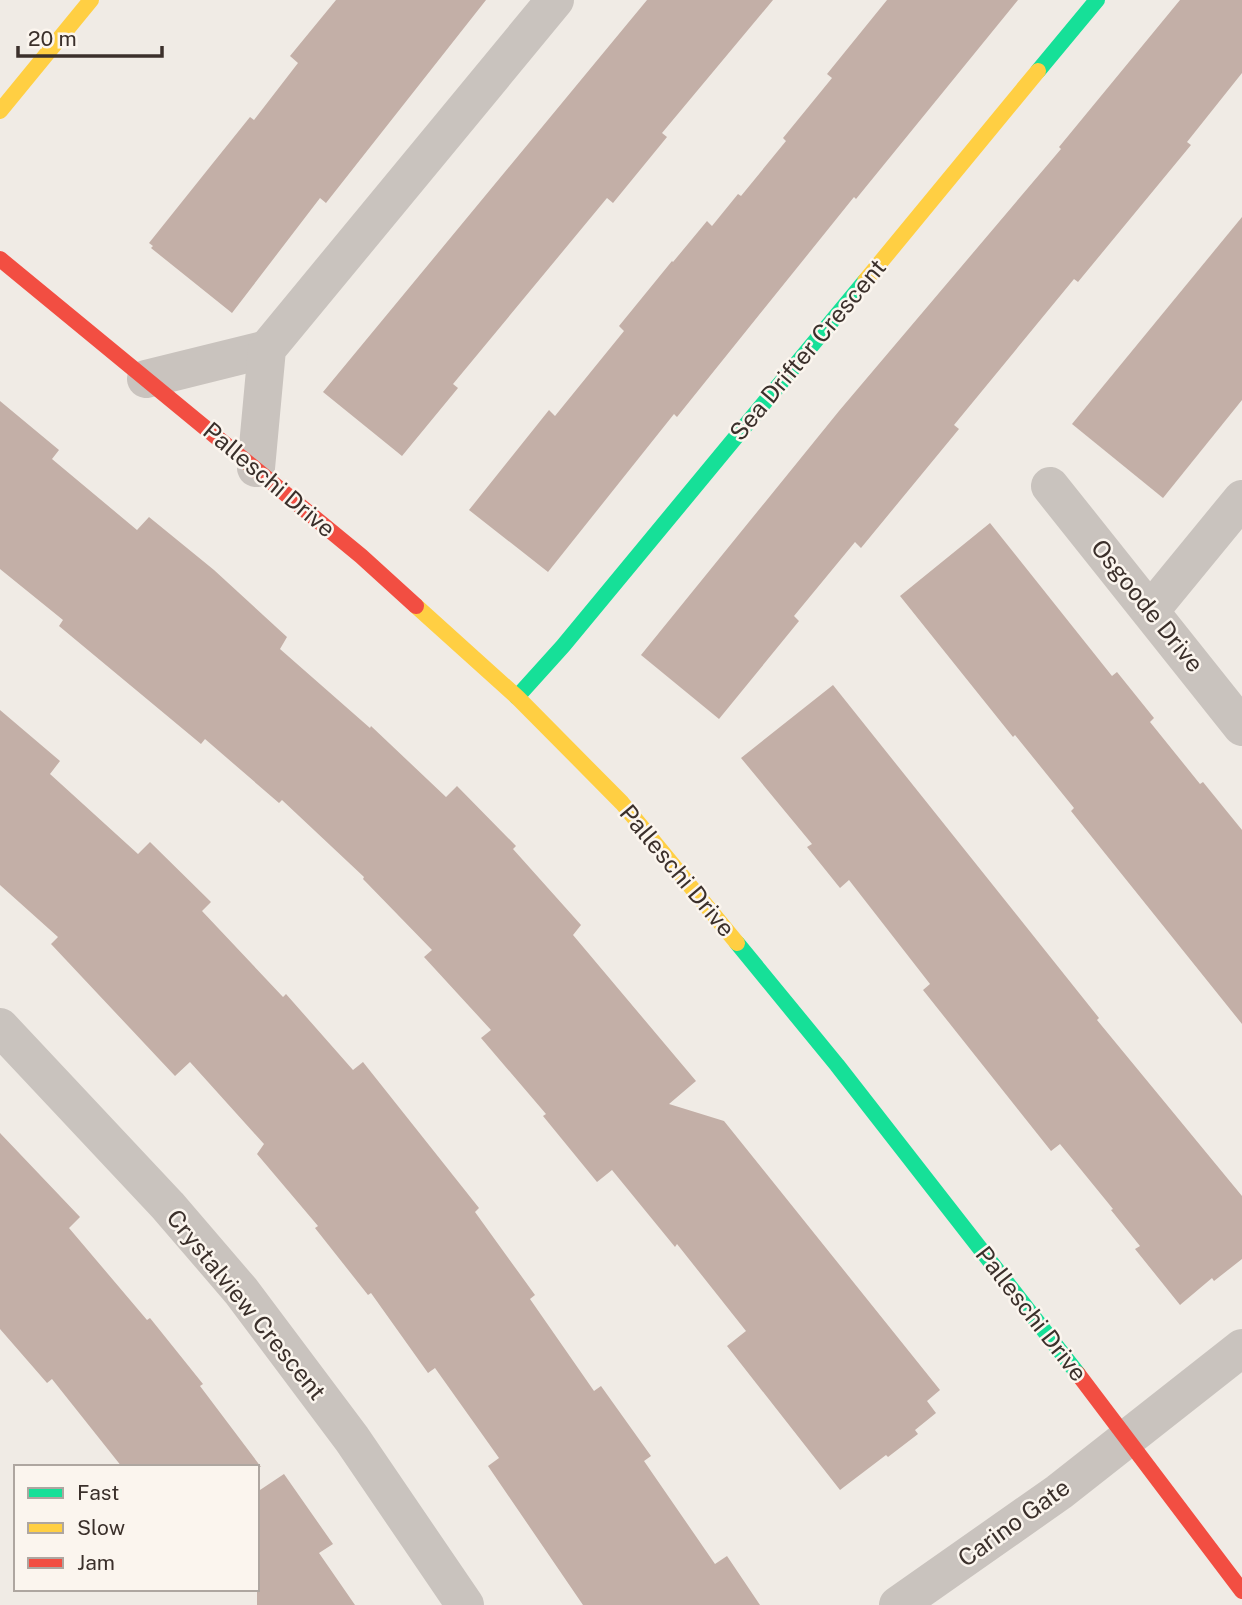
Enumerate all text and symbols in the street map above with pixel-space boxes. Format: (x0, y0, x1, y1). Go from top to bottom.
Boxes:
scale bar (18, 14, 161, 58)
text: 20 m (28, 26, 77, 51)
street label: Sea Drifter Crescent (723, 253, 891, 446)
street label: Palleschi Drive (198, 416, 341, 543)
street label: Osgoode Drive (1086, 533, 1210, 677)
street label: Palleschi Drive (614, 799, 741, 942)
street label: Crystalview Crescent (161, 1204, 332, 1405)
street label: Palleschi Drive (970, 1240, 1093, 1386)
legend (14, 1465, 259, 1591)
street label: Carino Gate (952, 1472, 1075, 1572)
text: Fast (77, 1480, 119, 1505)
text: Slow (77, 1515, 125, 1540)
text: Jam (77, 1550, 115, 1575)

